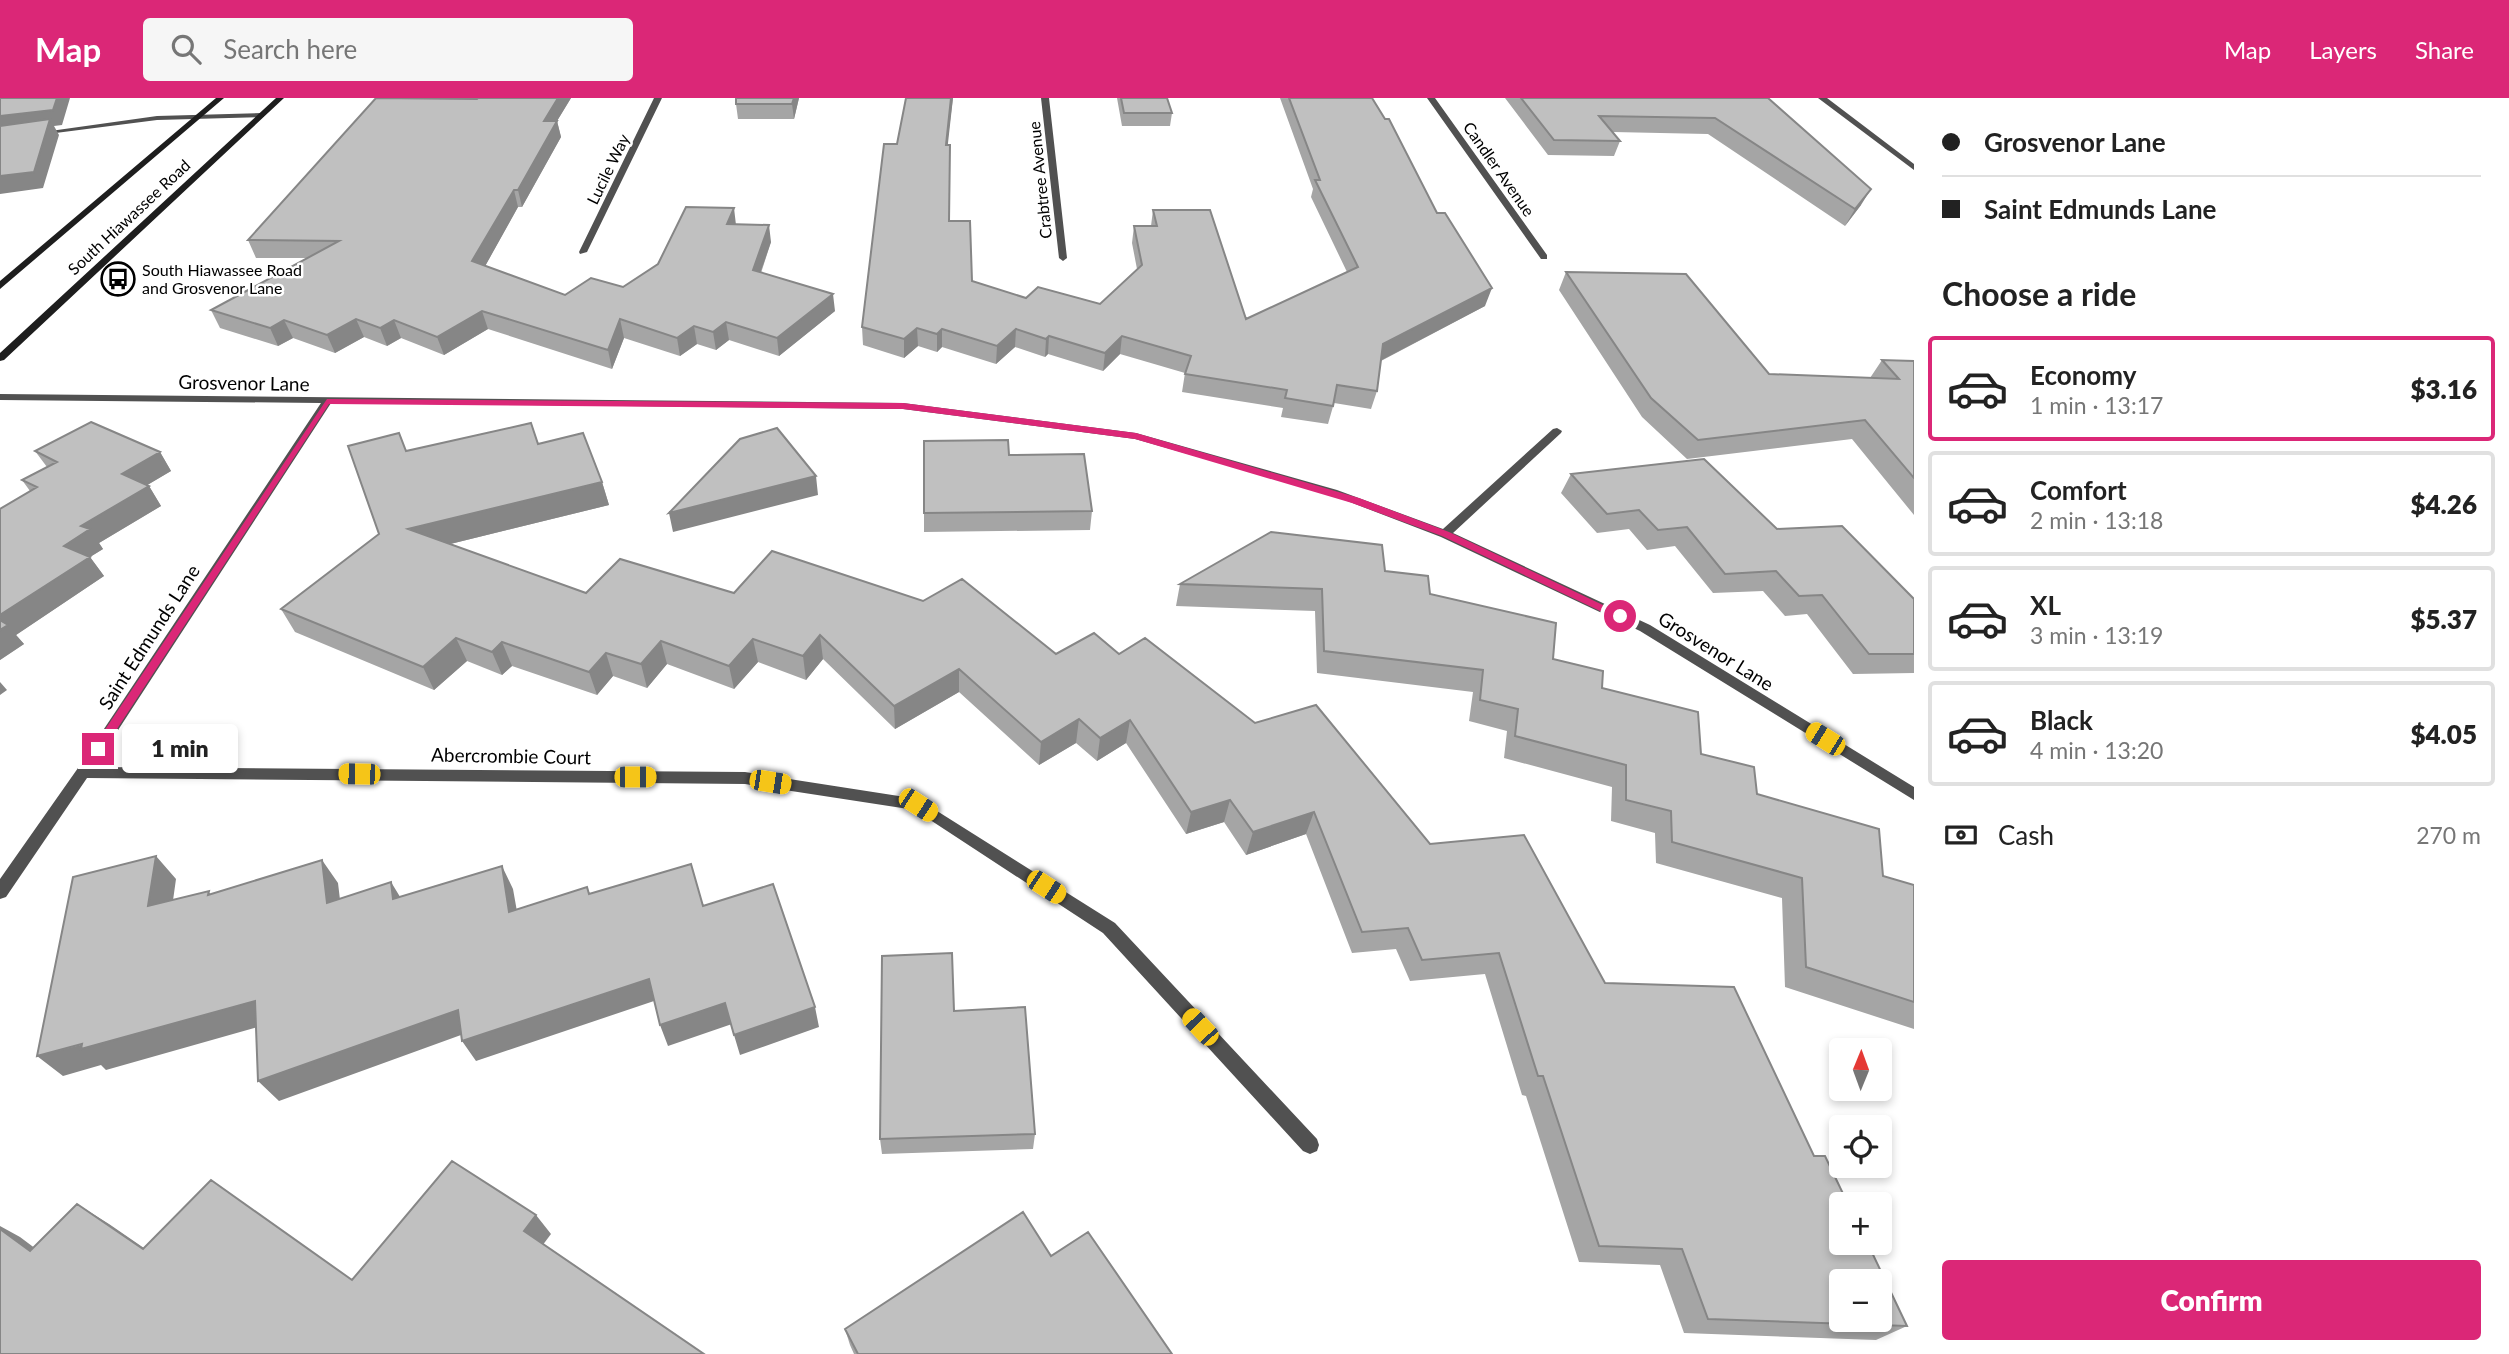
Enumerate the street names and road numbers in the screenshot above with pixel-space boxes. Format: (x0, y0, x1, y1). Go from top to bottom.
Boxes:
street label: Candler Avenue (1460, 118, 1539, 220)
street label: Crabtree Avenue (1024, 120, 1055, 240)
street label: Lucile Way (582, 130, 633, 207)
street label: South Hiawassee Road (64, 155, 194, 278)
street label: Grosvenor Lane (178, 370, 310, 395)
street label: Saint Edmunds Lane (93, 560, 204, 713)
street label: Grosvenor Lane (1655, 606, 1778, 695)
street label: Abercrombie Court (431, 743, 591, 768)

